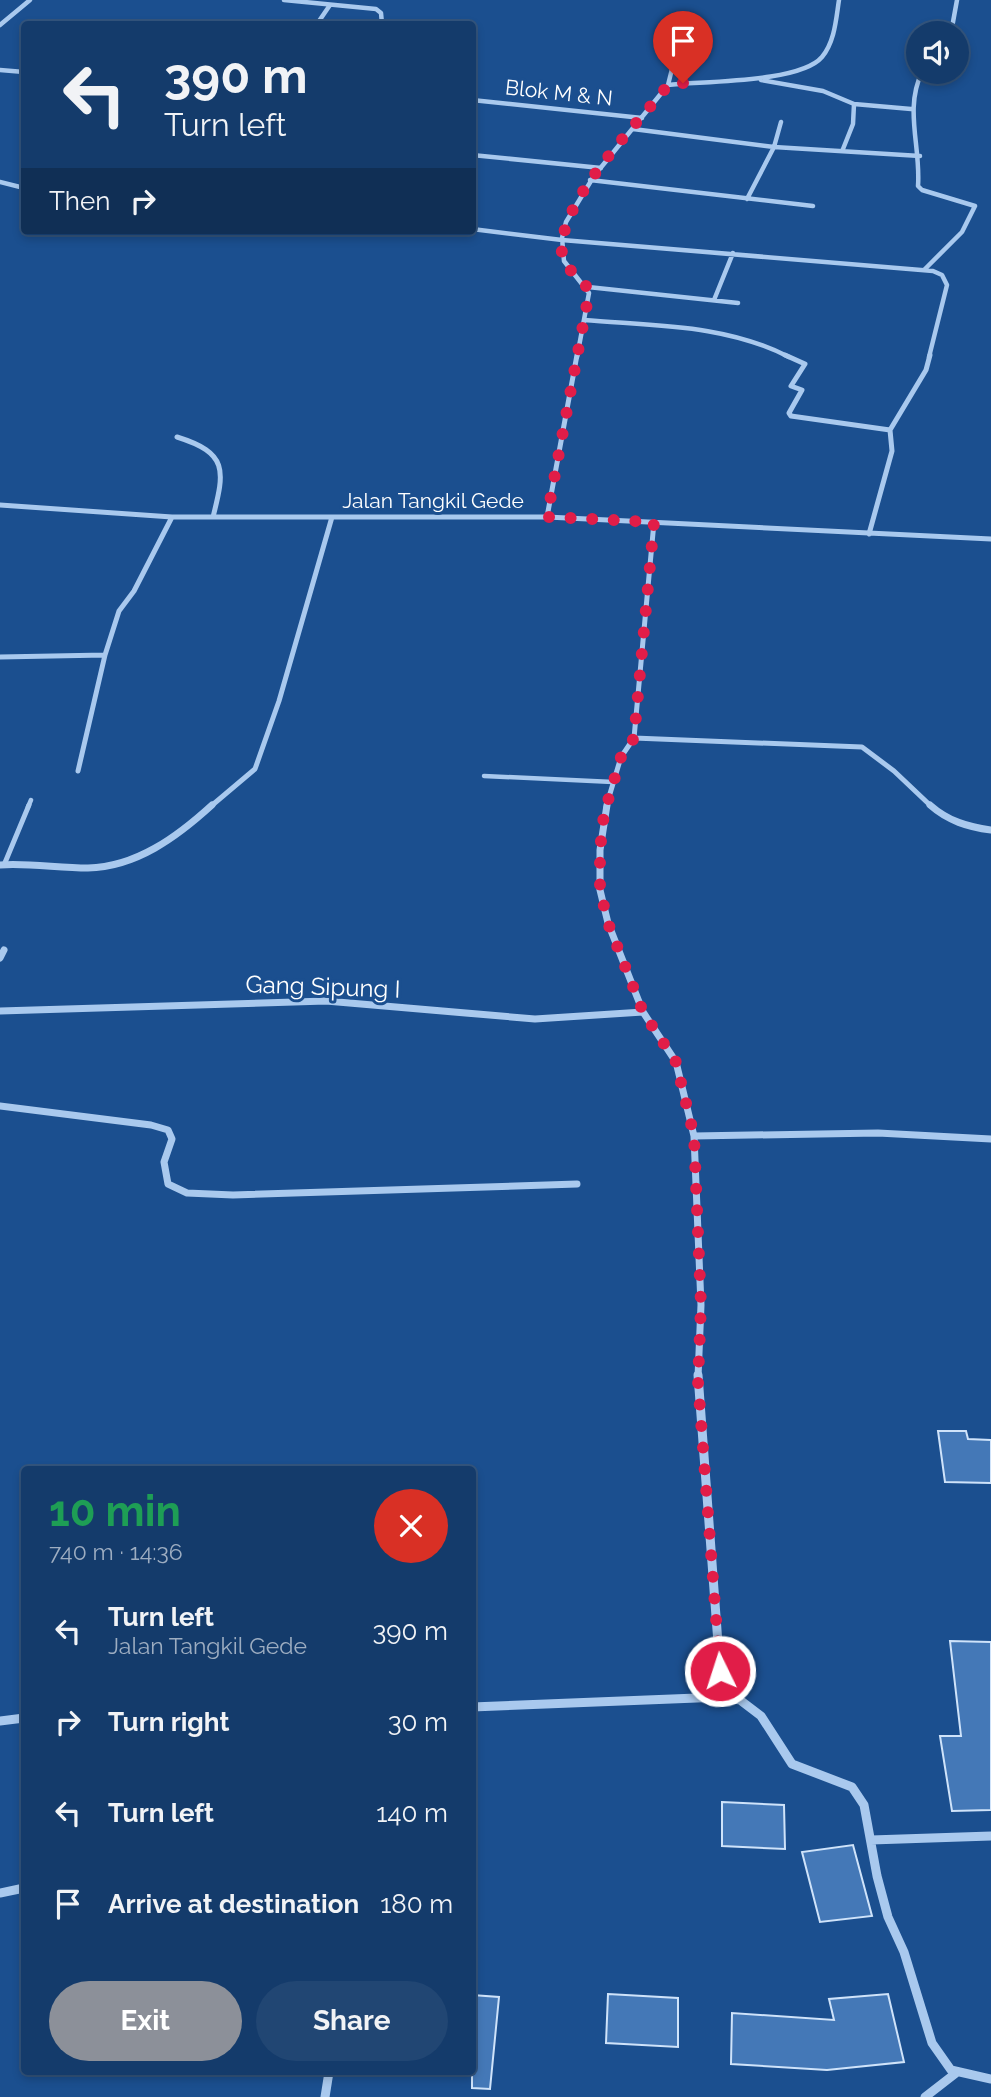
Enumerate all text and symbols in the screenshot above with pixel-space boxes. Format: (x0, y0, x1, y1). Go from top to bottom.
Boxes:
pin (653, 11, 713, 83)
map controls (906, 21, 969, 84)
button: sound (906, 21, 969, 84)
icon: arrive (664, 22, 702, 60)
text: 390 m (164, 47, 308, 104)
icon: left (49, 49, 140, 140)
street label: Blok M & N (504, 74, 614, 111)
text: Turn left (164, 106, 286, 143)
icon: right (124, 182, 162, 220)
text: Then (49, 186, 110, 216)
street label: Jalan Tangkil Gede (342, 488, 524, 513)
street label: Gang Sipung I (245, 969, 401, 1004)
text: 10 min (49, 1487, 181, 1536)
button: close (374, 1489, 448, 1563)
text: 740 m · 14:36 (49, 1538, 183, 1565)
text: Turn left (108, 1602, 214, 1632)
icon: left (49, 1612, 87, 1650)
text: 390 m (372, 1616, 448, 1646)
text: Jalan Tangkil Gede (108, 1632, 307, 1659)
position arrow (683, 1634, 757, 1708)
icon: right (49, 1703, 87, 1741)
text: Turn right (108, 1707, 229, 1737)
text: 30 m (388, 1707, 448, 1737)
icon: left (49, 1794, 87, 1832)
text: Turn left (108, 1798, 214, 1828)
text: 140 m (376, 1798, 448, 1828)
icon: arrive (49, 1885, 87, 1923)
text: Arrive at destination (108, 1889, 359, 1919)
text: 180 m (380, 1889, 453, 1919)
button: Exit (49, 1981, 242, 2061)
button: Share (256, 1981, 448, 2061)

